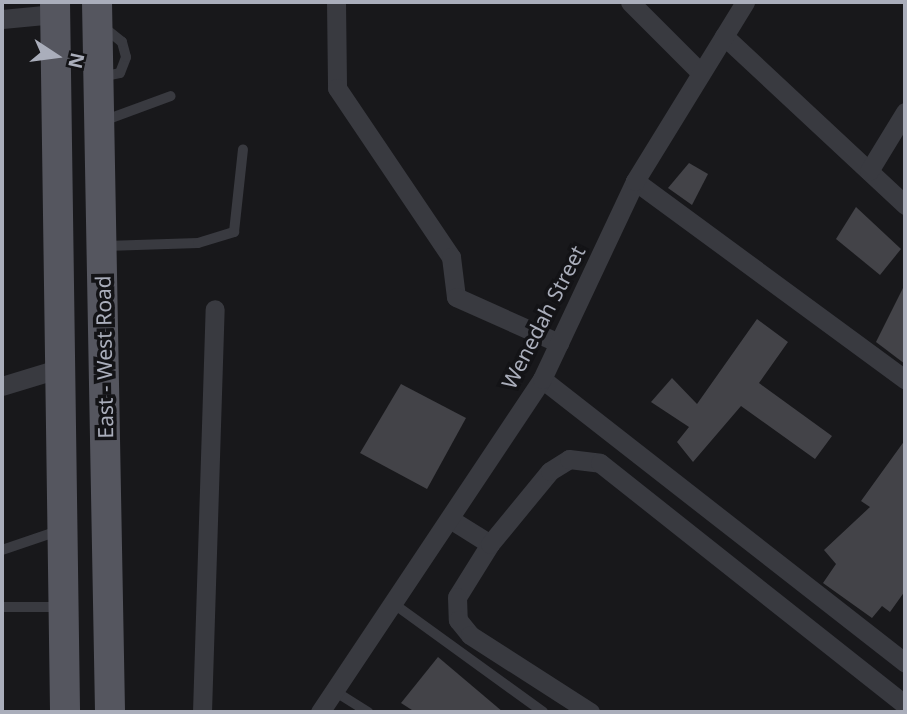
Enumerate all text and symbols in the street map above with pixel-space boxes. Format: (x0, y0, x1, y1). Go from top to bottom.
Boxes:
north arrow (21, 21, 91, 91)
text: N (62, 50, 91, 71)
street label: Wenedah Street (496, 241, 590, 393)
street label: East - West Road (90, 275, 118, 439)

